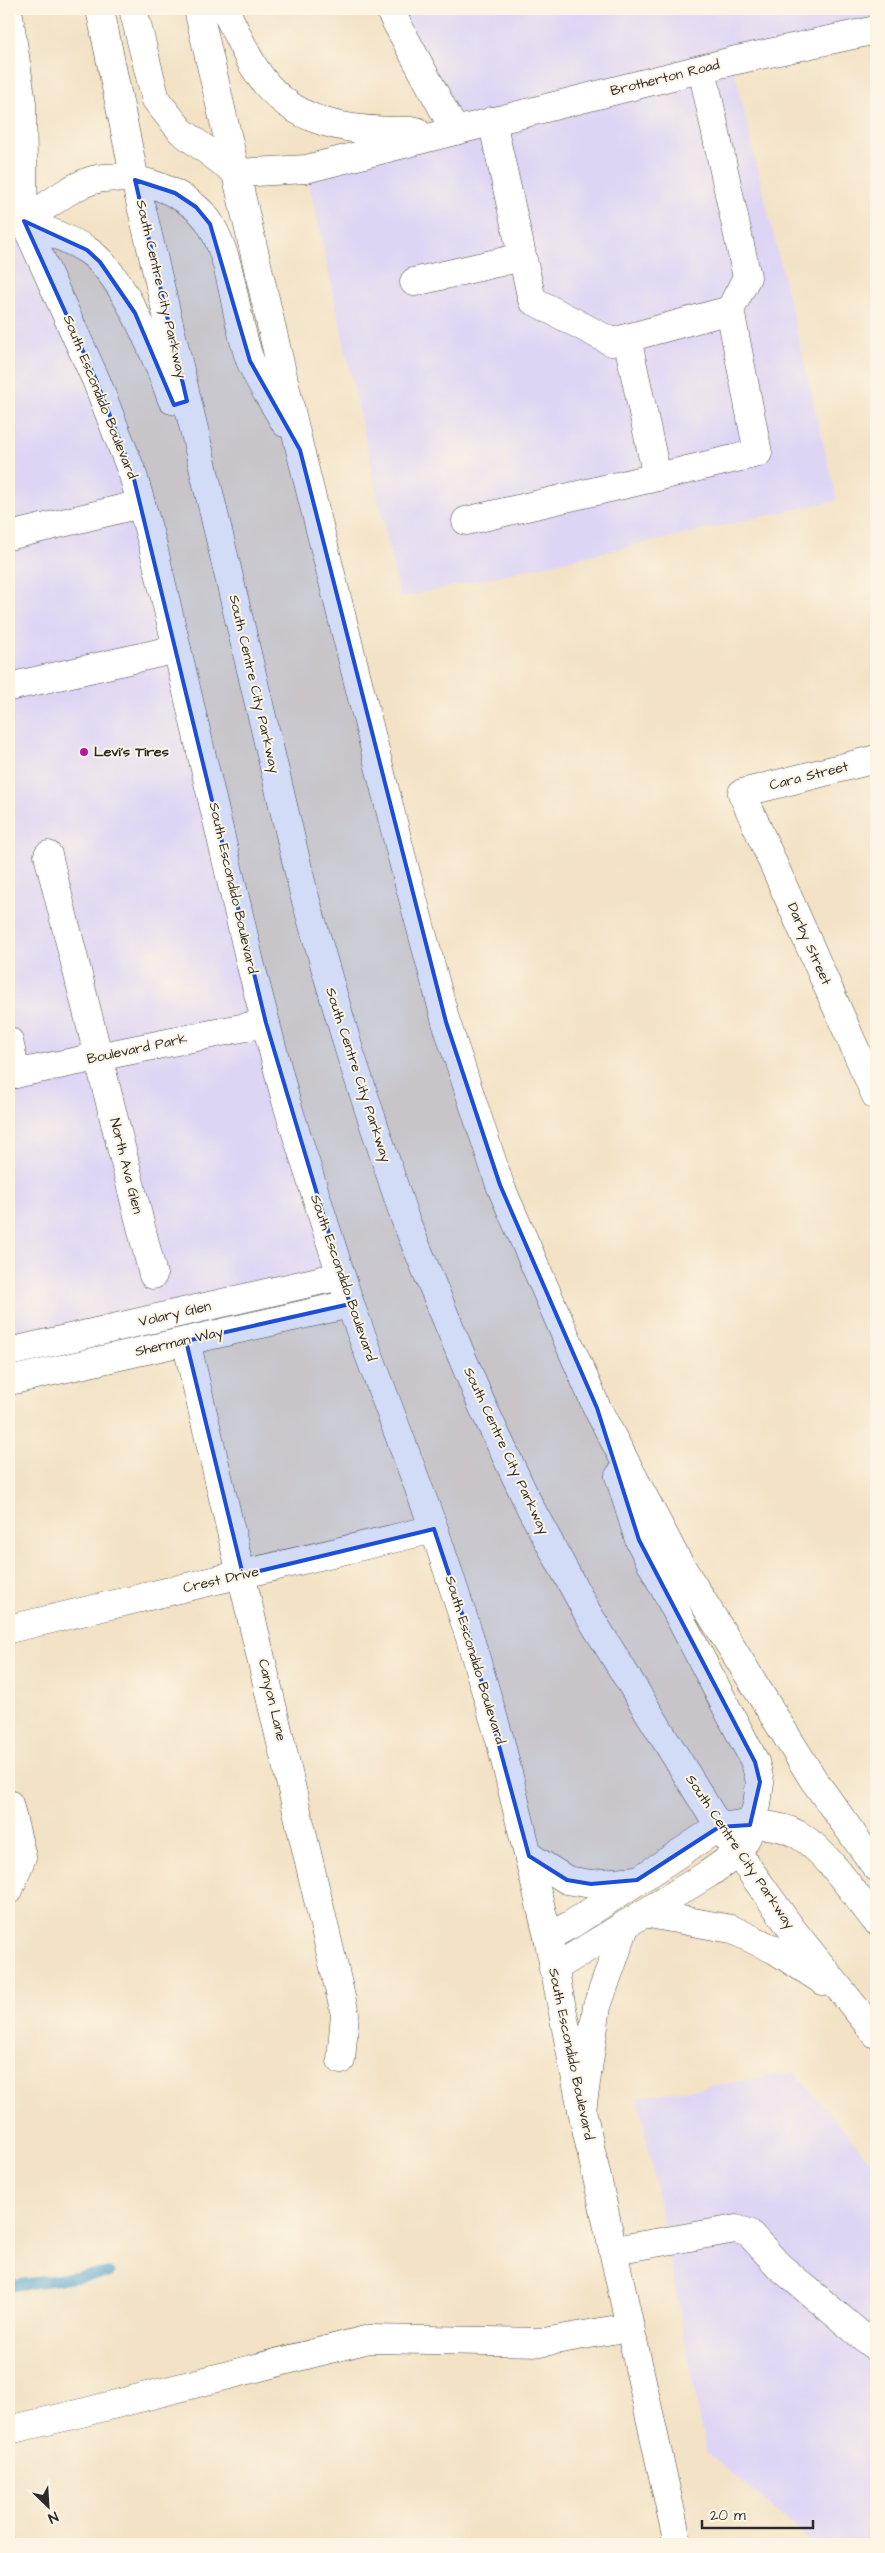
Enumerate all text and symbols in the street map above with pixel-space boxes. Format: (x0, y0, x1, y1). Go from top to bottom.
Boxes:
street label: Brotherton Road (608, 55, 722, 101)
street label: South Centre City Parkway (131, 198, 191, 381)
street label: South Escondido Boulevard (58, 312, 142, 482)
street label: South Centre City Parkway (224, 593, 284, 776)
place label: Levi's Tires (94, 742, 169, 762)
marker: Levi's Tires (78, 746, 90, 758)
street label: Cara Street (767, 756, 851, 795)
street label: South Escondido Boulevard (204, 800, 262, 976)
street label: Darby Street (782, 900, 836, 989)
street label: South Centre City Parkway (320, 985, 396, 1165)
street label: Boulevard Park (85, 1029, 189, 1069)
street label: North Ava Glen (104, 1116, 148, 1216)
street label: South Escondido Boulevard (305, 1192, 381, 1364)
street label: Volary Glen (137, 1296, 213, 1332)
street label: Sherman Way (133, 1322, 225, 1362)
street label: South Centre City Parkway (458, 1364, 554, 1538)
street label: Crest Drive (181, 1561, 261, 1598)
street label: South Escondido Boulevard (440, 1573, 510, 1747)
street label: Canyon Lane (253, 1657, 291, 1743)
street label: South Centre City Parkway (681, 1771, 800, 1934)
street label: South Escondido Boulevard (543, 1966, 599, 2142)
north arrow (22, 2480, 72, 2530)
scale bar (702, 2498, 814, 2530)
text: 20 m (710, 2505, 746, 2526)
text: N (45, 2506, 61, 2528)

